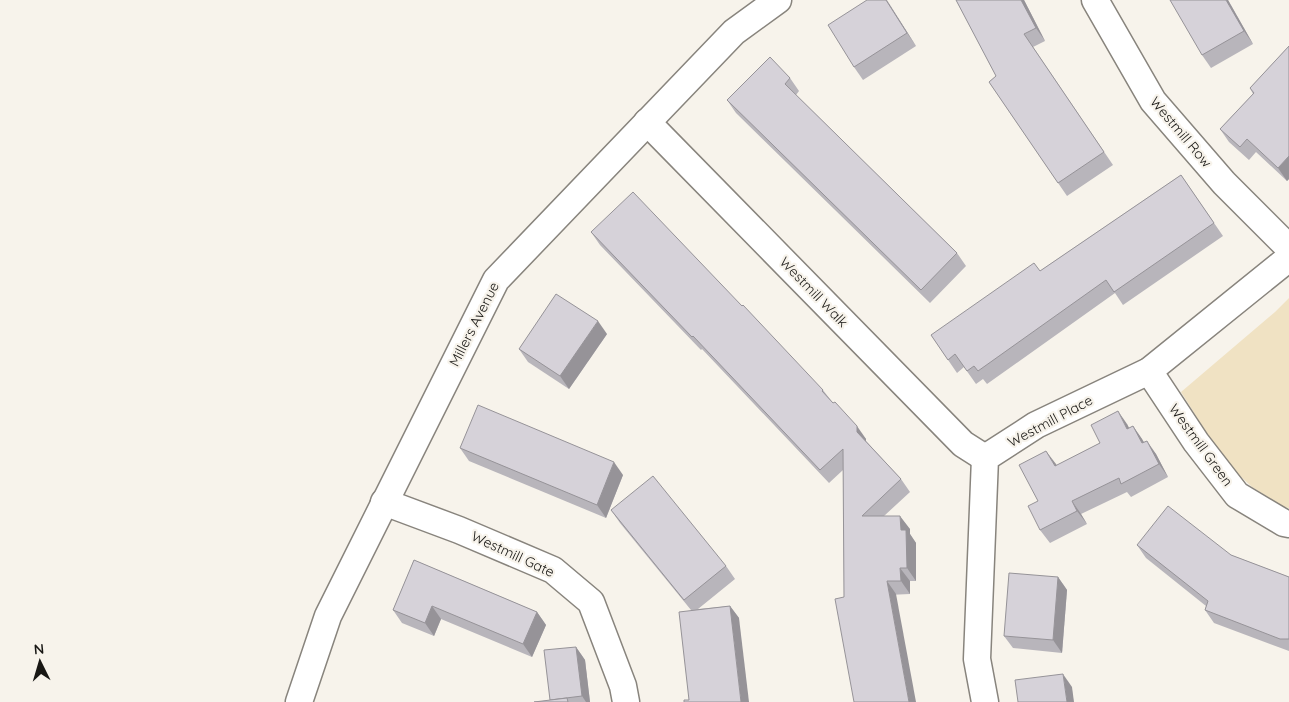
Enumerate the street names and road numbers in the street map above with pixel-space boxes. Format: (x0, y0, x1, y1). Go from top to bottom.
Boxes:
street label: Westmill Row (1146, 93, 1216, 171)
street label: Westmill Walk (776, 253, 852, 331)
street label: Millers Avenue (445, 279, 503, 369)
street label: Westmill Place (1004, 391, 1096, 451)
street label: Westmill Green (1165, 400, 1237, 490)
street label: Westmill Gate (469, 527, 557, 581)

